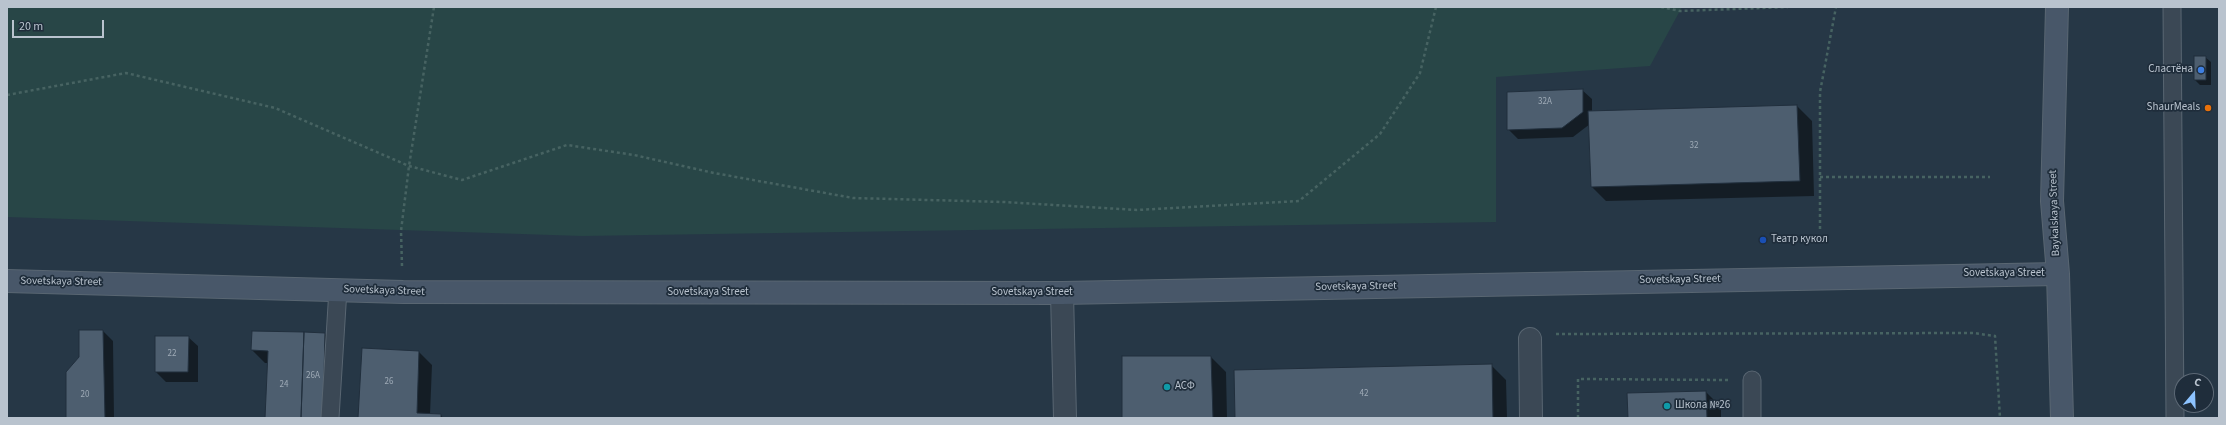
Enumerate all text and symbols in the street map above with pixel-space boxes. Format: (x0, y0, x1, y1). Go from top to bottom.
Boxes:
scale bar (14, 12, 106, 38)
text: 20 m (19, 18, 43, 35)
place label: Сластёна (2148, 63, 2193, 77)
marker: Сластёна (2196, 65, 2206, 75)
house number: 32А (1538, 97, 1552, 107)
place label: ShaurMeals (2147, 101, 2200, 115)
marker: ShaurMeals (2203, 103, 2213, 113)
house number: 32 (1690, 141, 1698, 151)
street label: Baykalskaya Street (2047, 170, 2063, 256)
place label: Театр кукол (1771, 233, 1828, 247)
marker: Театр кукол (1758, 235, 1768, 245)
street label: Sovetskaya Street (1963, 267, 2045, 281)
street label: Sovetskaya Street (1639, 273, 1721, 287)
street label: Sovetskaya Street (20, 275, 102, 289)
street label: Sovetskaya Street (1315, 280, 1397, 294)
street label: Sovetskaya Street (343, 283, 425, 299)
street label: Sovetskaya Street (667, 286, 749, 300)
street label: Sovetskaya Street (991, 286, 1073, 300)
house number: 22 (168, 349, 176, 359)
house number: 26А (306, 371, 320, 381)
north arrow (2174, 373, 2214, 413)
text: С (2192, 374, 2203, 390)
house number: 26 (385, 377, 393, 387)
house number: 24 (280, 380, 288, 390)
place label: АСФ (1175, 380, 1195, 394)
marker: АСФ (1162, 382, 1172, 392)
house number: 42 (1360, 389, 1368, 399)
house number: 20 (81, 390, 89, 400)
place label: Школа №26 (1675, 399, 1730, 413)
marker: Школа №26 (1662, 401, 1672, 411)

